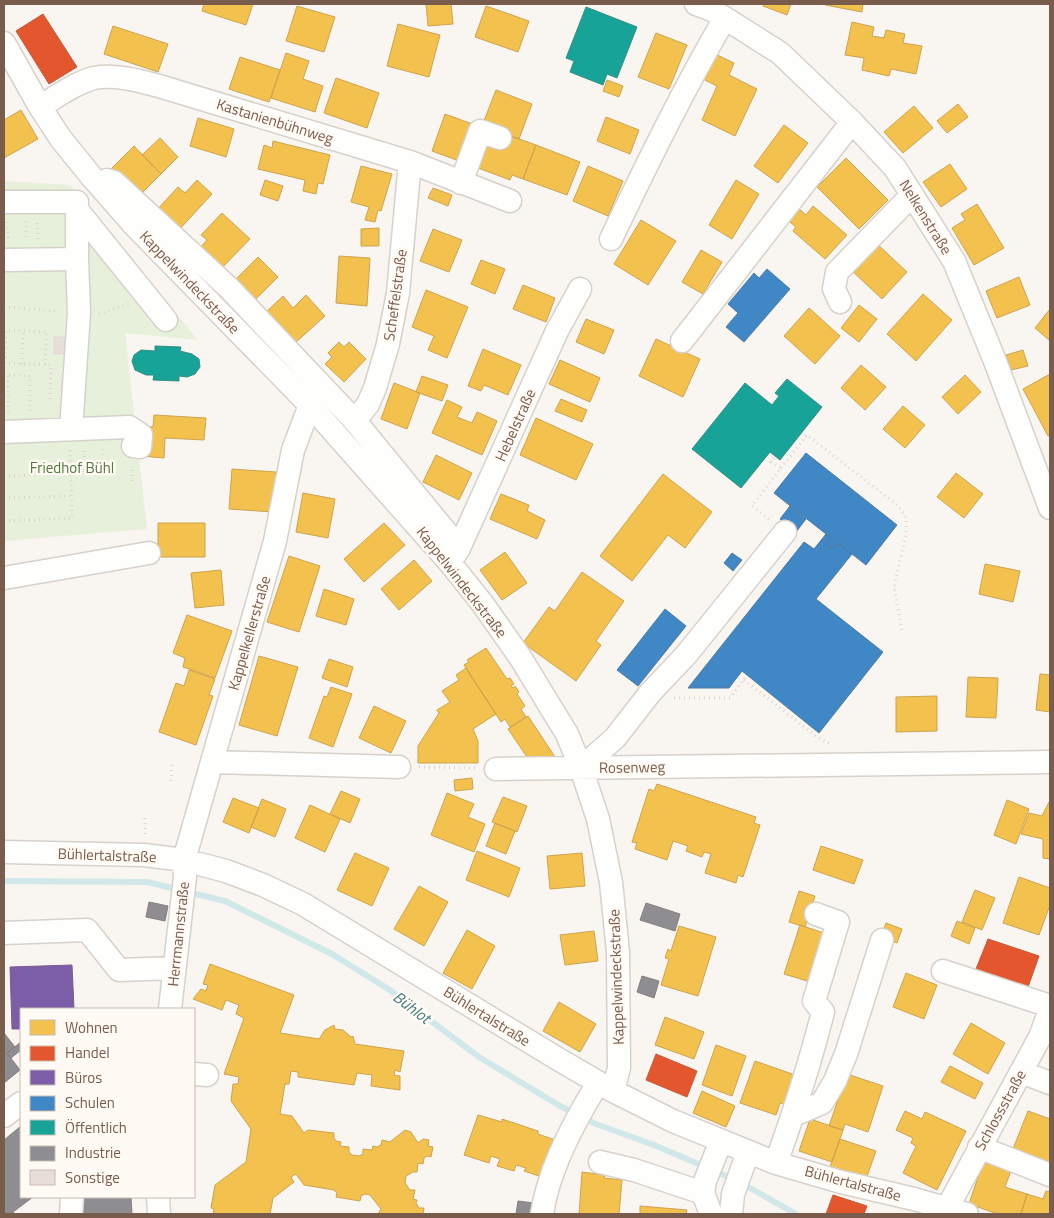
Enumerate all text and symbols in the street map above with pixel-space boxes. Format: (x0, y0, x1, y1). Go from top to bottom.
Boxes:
street label: Kastanienbühnweg (214, 92, 337, 150)
street label: Nelkenstraße (894, 175, 958, 259)
street label: Kappelwindeckstraße (134, 225, 246, 339)
street label: Scheffelstraße (377, 248, 413, 342)
street label: Hebelstraße (489, 385, 541, 465)
park label: Friedhof Bühl (30, 456, 114, 479)
street label: Kappelwindeckstraße (411, 521, 513, 643)
street label: Kappelkellerstraße (222, 573, 276, 693)
street label: Rosenweg (599, 755, 666, 779)
street label: Bühlertalstraße (57, 842, 157, 868)
street label: Herrmannstraße (161, 880, 195, 988)
street label: Kappelwindeckstraße (602, 909, 630, 1045)
street label: Bühlertalstraße (439, 980, 535, 1052)
water label: Bühlot (388, 985, 437, 1030)
legend (20, 1008, 195, 1198)
text: Wohnen (65, 1016, 118, 1039)
text: Handel (65, 1041, 110, 1064)
street label: Schlossstraße (968, 1065, 1032, 1155)
text: Büros (65, 1066, 102, 1089)
text: Schulen (65, 1091, 115, 1114)
text: Öffentlich (65, 1116, 127, 1139)
text: Industrie (65, 1141, 121, 1164)
street label: Bühlertalstraße (802, 1159, 904, 1207)
text: Sonstige (65, 1166, 120, 1189)

